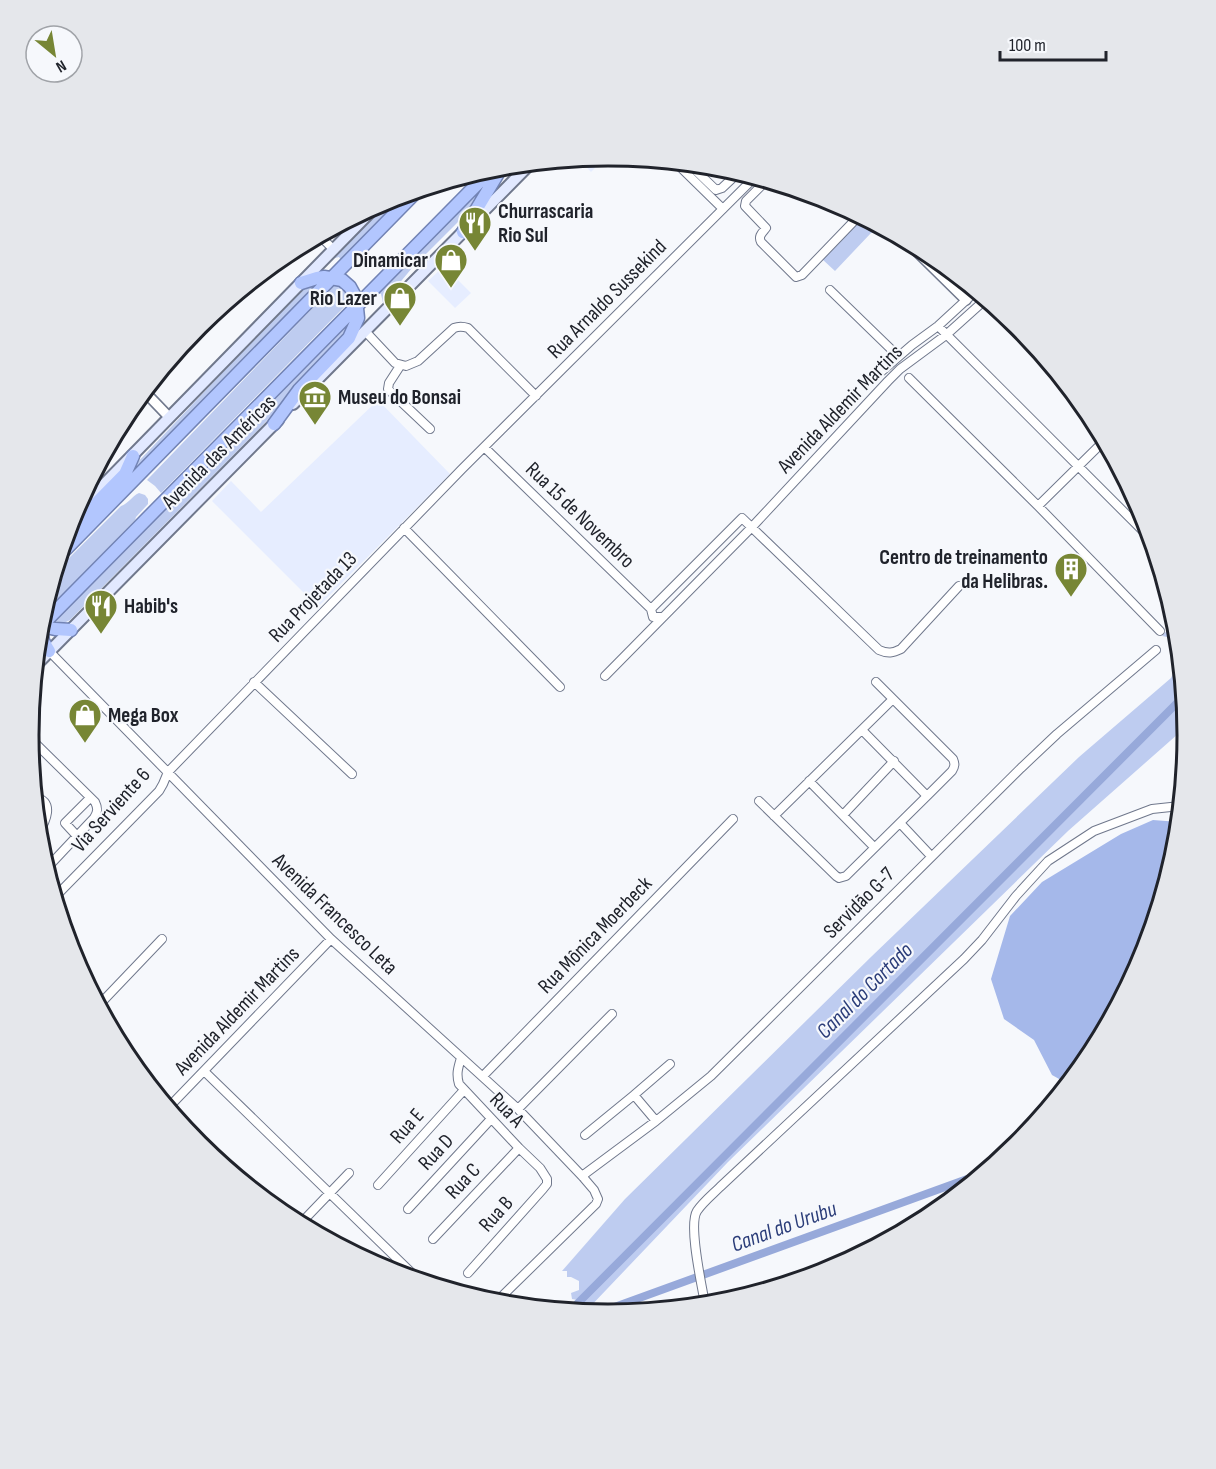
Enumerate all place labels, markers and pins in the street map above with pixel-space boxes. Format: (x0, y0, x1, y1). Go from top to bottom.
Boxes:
place label: Churrascaria Rio Sul (498, 199, 593, 248)
restaurant icon: Churrascaria Rio Sul (457, 205, 493, 252)
shop icon: Dinamicar (433, 242, 469, 289)
place label: Dinamicar (353, 248, 428, 273)
shop icon: Rio Lazer (382, 280, 418, 327)
place label: Rio Lazer (310, 286, 378, 311)
museum icon: Museu do Bonsai (297, 379, 333, 426)
place label: Museu do Bonsai (338, 385, 461, 410)
place label: Centro de treinamento da Helibras. (879, 545, 1048, 594)
building icon: Centro de treinamento da Helibras. (1053, 551, 1089, 598)
restaurant icon: Habib's (83, 588, 119, 635)
place label: Habib's (124, 594, 178, 619)
shop icon: Mega Box (67, 697, 103, 744)
place label: Mega Box (108, 703, 179, 728)

